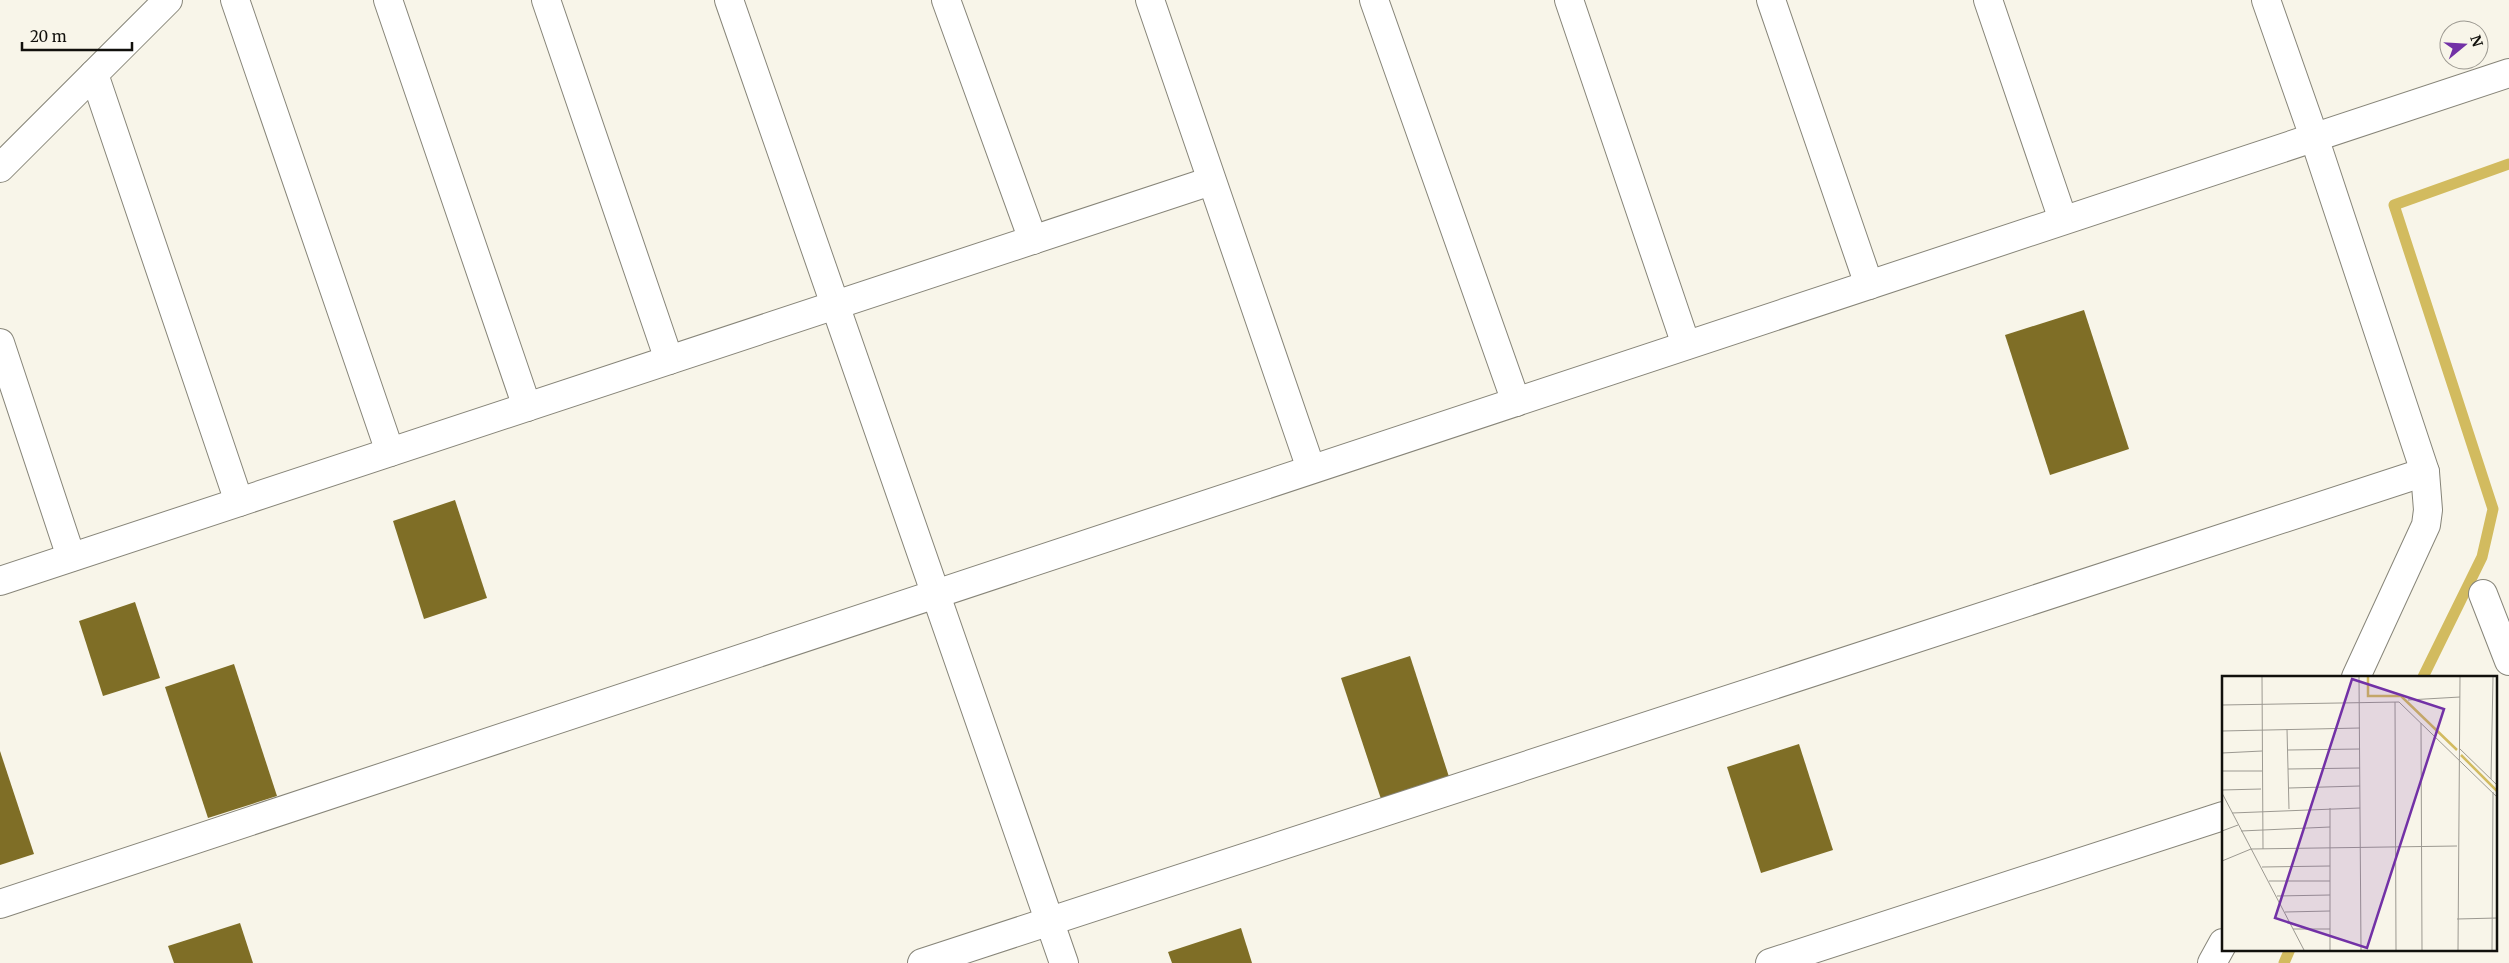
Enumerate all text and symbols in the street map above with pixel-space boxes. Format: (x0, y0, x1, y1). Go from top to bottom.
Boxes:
scale bar (22, 20, 132, 52)
north arrow (2439, 20, 2489, 70)
text: 20 m (30, 27, 67, 46)
text: N (2466, 33, 2487, 49)
inset map (2222, 676, 2496, 950)

